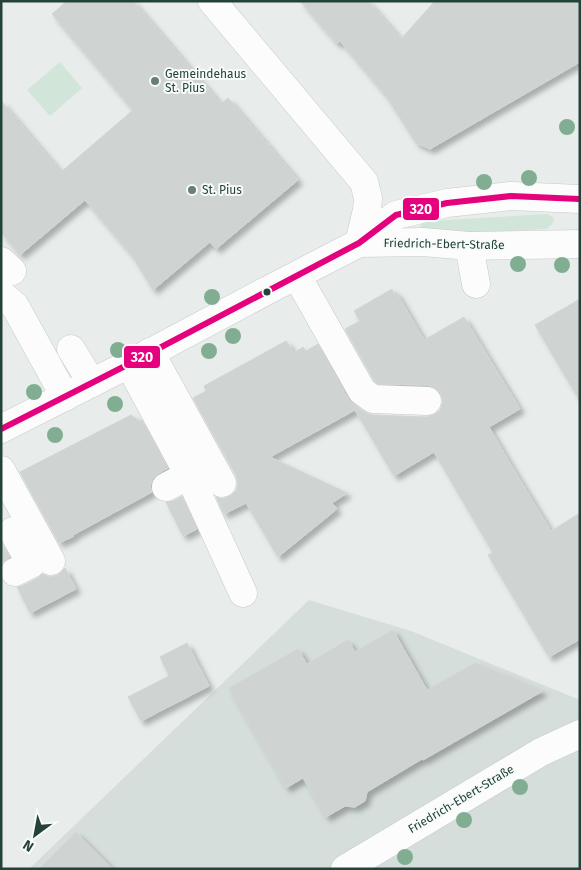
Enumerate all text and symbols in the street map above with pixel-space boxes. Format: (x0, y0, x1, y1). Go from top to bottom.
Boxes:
place label: Gemeindehaus St. Pius (165, 67, 247, 95)
marker: Gemeindehaus St. Pius (149, 75, 161, 87)
place label: St. Pius (202, 183, 242, 197)
marker: St. Pius (186, 184, 198, 196)
line badge: 320 (402, 197, 440, 221)
text: 320 (409, 201, 432, 218)
street label: Friedrich-Ebert-Straße (383, 236, 505, 252)
unlabelled marker (262, 287, 272, 297)
line badge: 320 (123, 345, 161, 369)
text: 320 (130, 349, 153, 366)
street label: Friedrich-Ebert-Straße (406, 762, 516, 836)
north arrow (10, 810, 60, 860)
text: N (20, 836, 37, 855)

